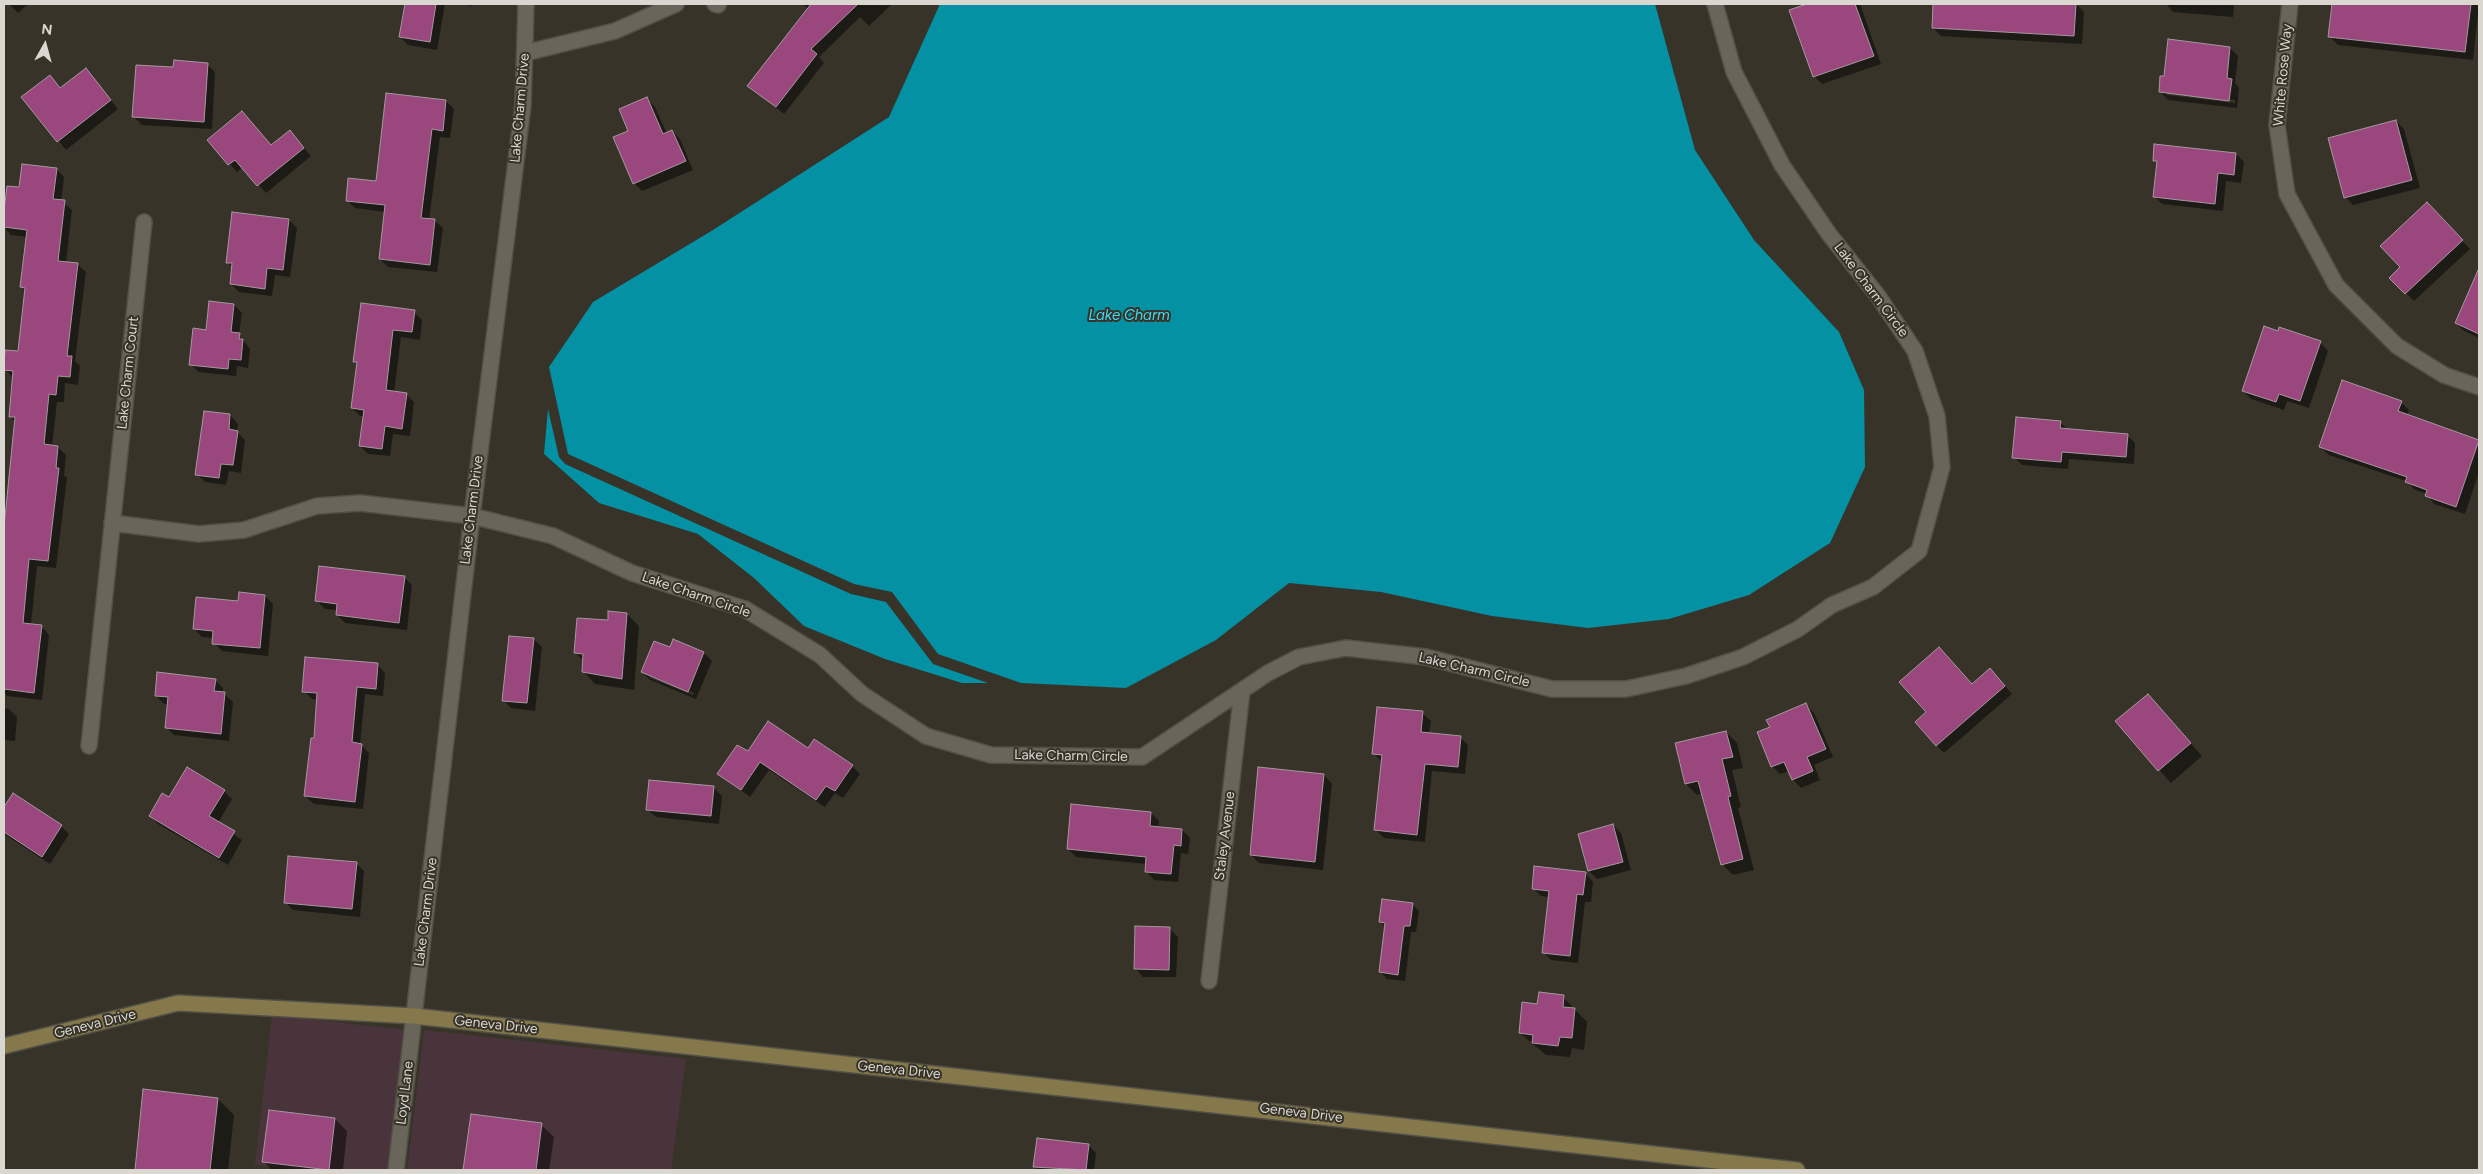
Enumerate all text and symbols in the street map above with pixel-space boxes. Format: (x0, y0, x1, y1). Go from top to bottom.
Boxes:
north arrow (20, 20, 70, 70)
text: N (40, 21, 53, 39)
street label: White Rose Way (2270, 23, 2296, 127)
street label: Lake Charm Drive (507, 53, 533, 163)
street label: Lake Charm Circle (1830, 240, 1912, 340)
water label: Lake Charm (1088, 307, 1170, 325)
street label: Lake Charm Court (114, 316, 142, 430)
street label: Lake Charm Drive (457, 455, 487, 565)
street label: Lake Charm Circle (640, 569, 752, 621)
street label: Lake Charm Circle (1417, 649, 1531, 691)
street label: Lake Charm Circle (1014, 747, 1128, 765)
street label: Staley Avenue (1211, 790, 1239, 882)
street label: Lake Charm Drive (411, 857, 441, 967)
street label: Geneva Drive (52, 1006, 138, 1042)
street label: Geneva Drive (454, 1012, 538, 1038)
street label: Geneva Drive (857, 1057, 941, 1083)
street label: Loyd Lane (393, 1060, 417, 1126)
street label: Geneva Drive (1258, 1100, 1344, 1126)

